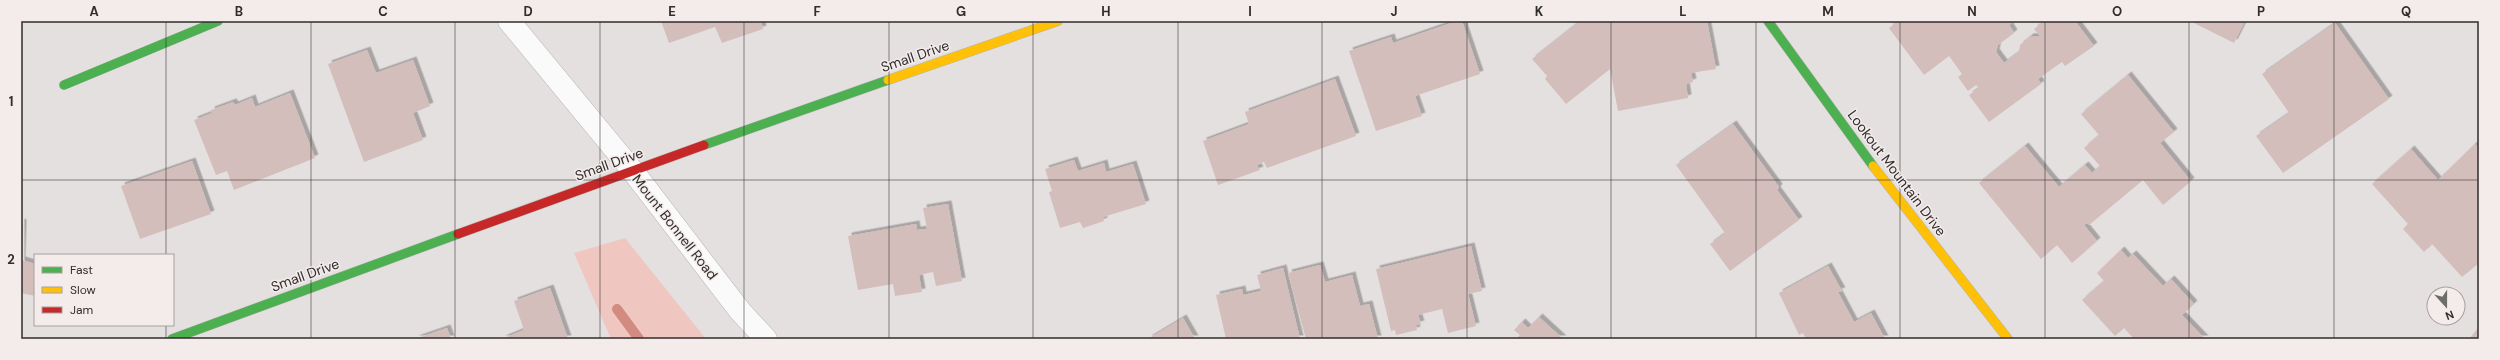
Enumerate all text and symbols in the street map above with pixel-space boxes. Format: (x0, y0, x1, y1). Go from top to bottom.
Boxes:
text: A (89, 3, 99, 20)
text: B (235, 3, 243, 20)
text: C (378, 3, 388, 20)
text: D (523, 3, 533, 20)
text: E (668, 3, 676, 20)
text: F (813, 3, 821, 20)
text: G (956, 3, 966, 20)
text: H (1101, 3, 1111, 20)
text: I (1248, 3, 1252, 20)
text: J (1390, 3, 1398, 20)
text: K (1535, 3, 1544, 20)
text: L (1679, 3, 1687, 20)
text: M (1822, 3, 1834, 20)
text: N (1967, 3, 1977, 20)
text: O (2112, 3, 2122, 20)
text: P (2257, 3, 2265, 20)
text: Q (2401, 3, 2411, 20)
street label: Small Drive (878, 36, 952, 76)
text: 1 (9, 93, 13, 110)
street label: Lookout Mountain Drive (1844, 106, 1950, 240)
street label: Small Drive (572, 143, 646, 185)
street label: Mount Bonnell Road (628, 171, 722, 283)
text: 2 (7, 251, 15, 268)
legend (34, 254, 174, 326)
street label: Small Drive (268, 254, 342, 296)
text: Fast (70, 262, 93, 278)
text: Slow (70, 282, 96, 298)
north arrow (2426, 286, 2466, 326)
text: Jam (70, 302, 93, 318)
text: N (2443, 307, 2456, 323)

